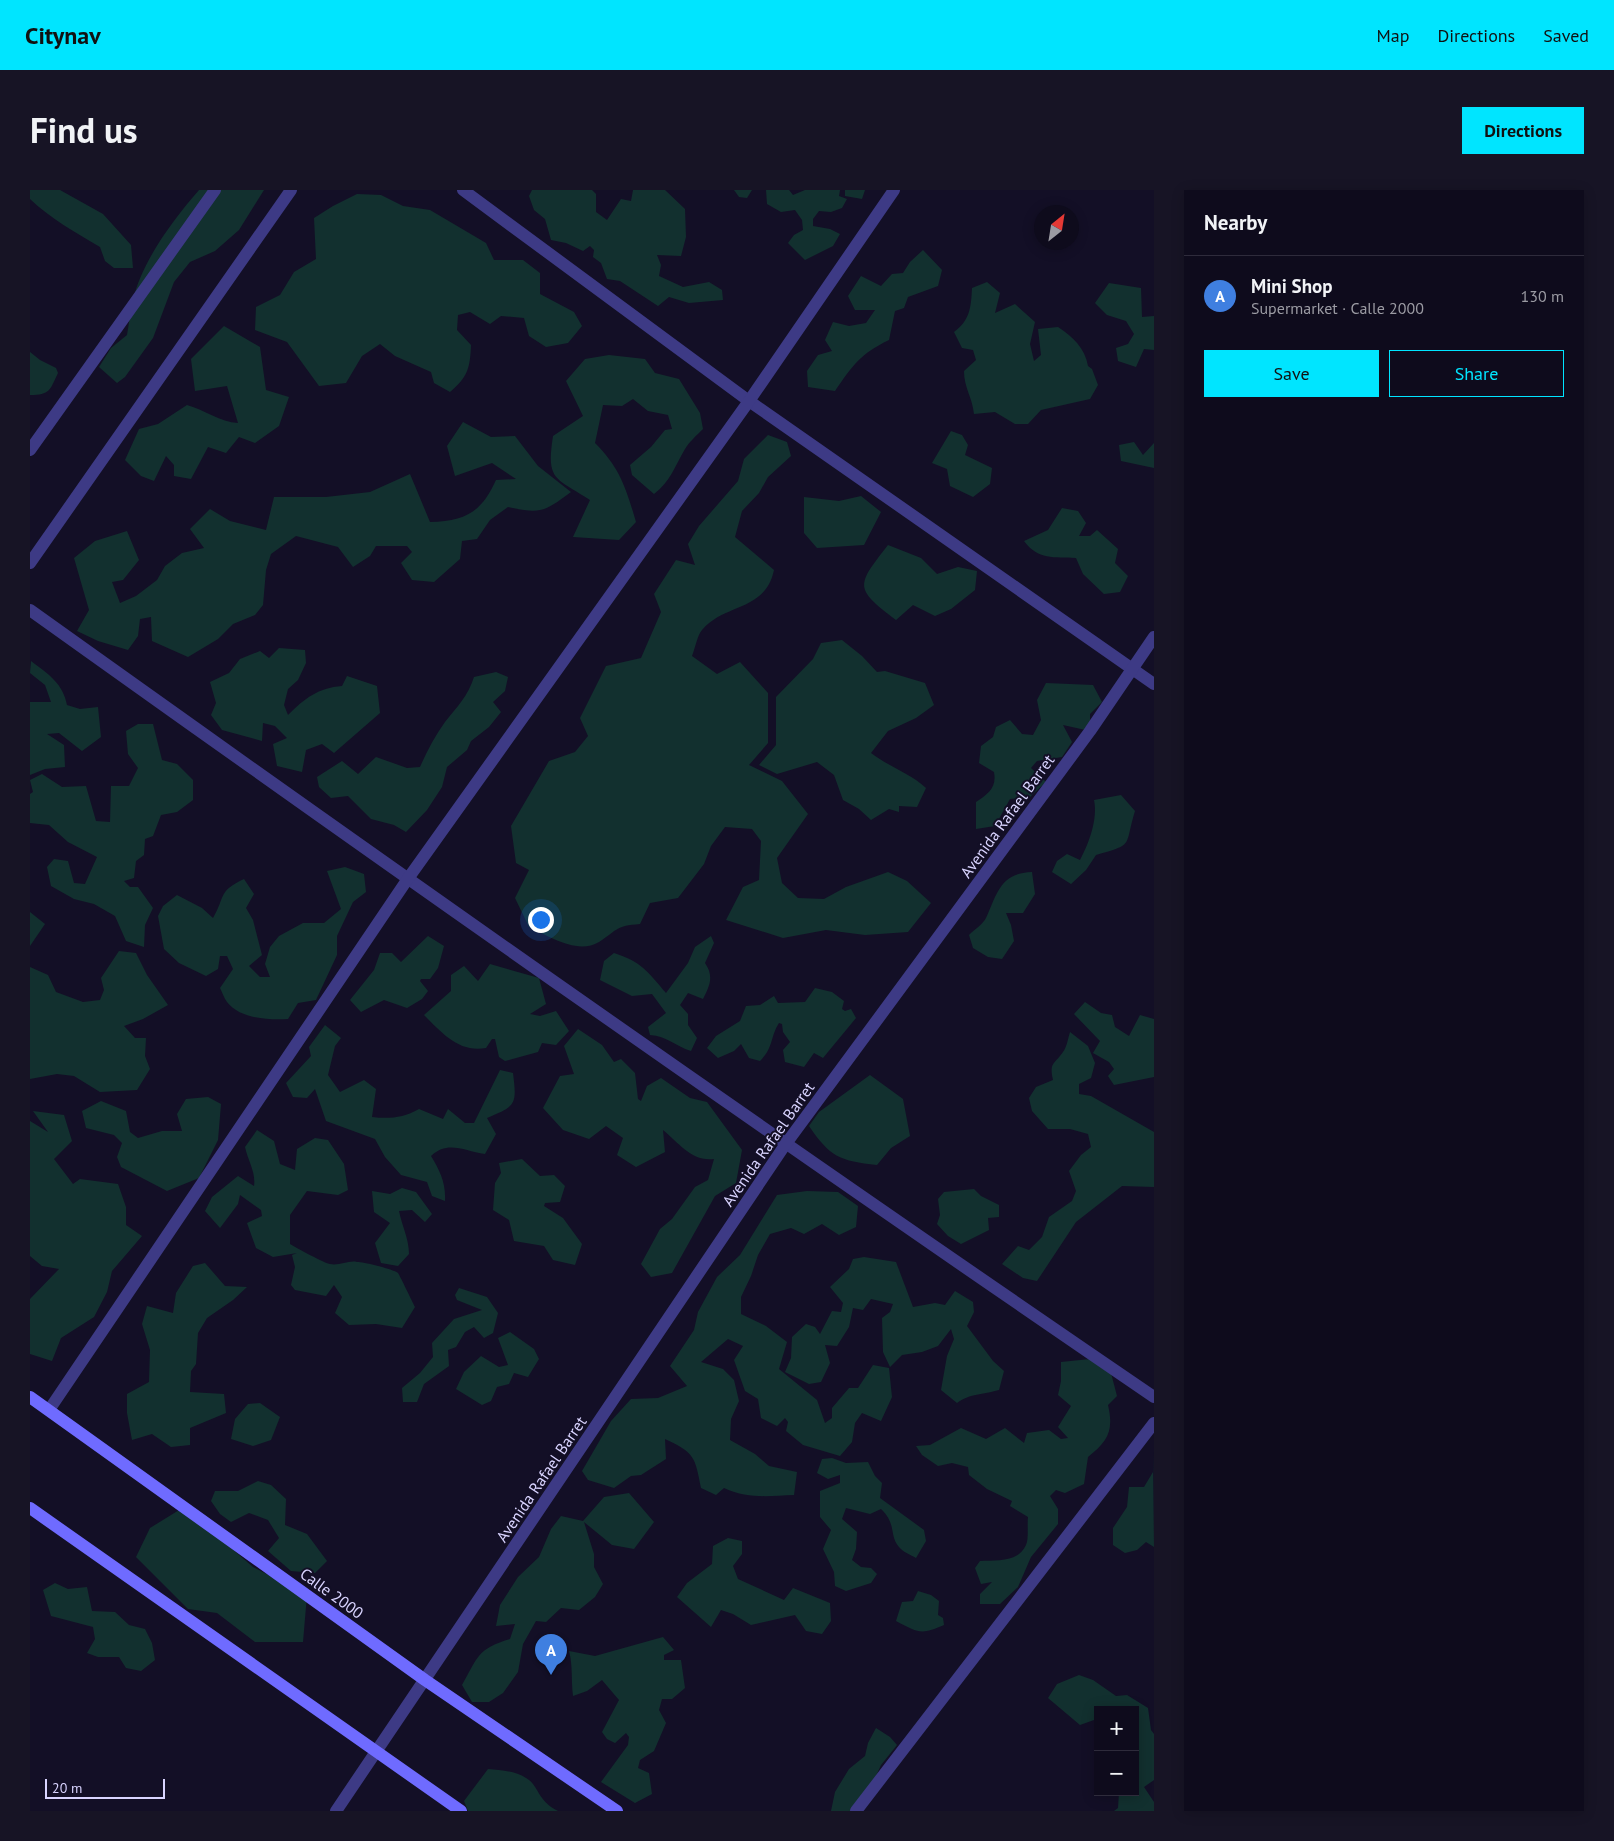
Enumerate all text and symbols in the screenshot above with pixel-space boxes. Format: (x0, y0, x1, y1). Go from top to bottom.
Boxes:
text: Citynav (25, 20, 101, 51)
text: Map (1377, 24, 1409, 47)
text: Directions (1437, 24, 1515, 47)
text: Saved (1543, 24, 1589, 47)
text: Find us (30, 107, 138, 153)
button: Directions (1462, 107, 1584, 154)
north arrow (1034, 205, 1079, 250)
text: Nearby (1204, 209, 1267, 236)
text: Mini Shop (1251, 274, 1332, 298)
text: A (1215, 286, 1225, 306)
text: 130 m (1521, 286, 1564, 306)
text: Supermarket · Calle 2000 (1251, 298, 1424, 318)
button: Save (1204, 350, 1379, 397)
button: Share (1389, 350, 1564, 397)
street label: Avenida Rafael Barret (956, 750, 1059, 882)
your location (528, 907, 554, 933)
street label: Avenida Rafael Barret (718, 1077, 819, 1210)
street label: Avenida Rafael Barret (491, 1412, 591, 1546)
street label: Calle 2000 (296, 1563, 368, 1623)
pin: A (535, 1634, 567, 1675)
map controls (1094, 1706, 1139, 1796)
button: + (1094, 1706, 1139, 1751)
button: − (1094, 1751, 1139, 1796)
scale bar (45, 1776, 165, 1799)
text: 20 m (52, 1779, 82, 1797)

